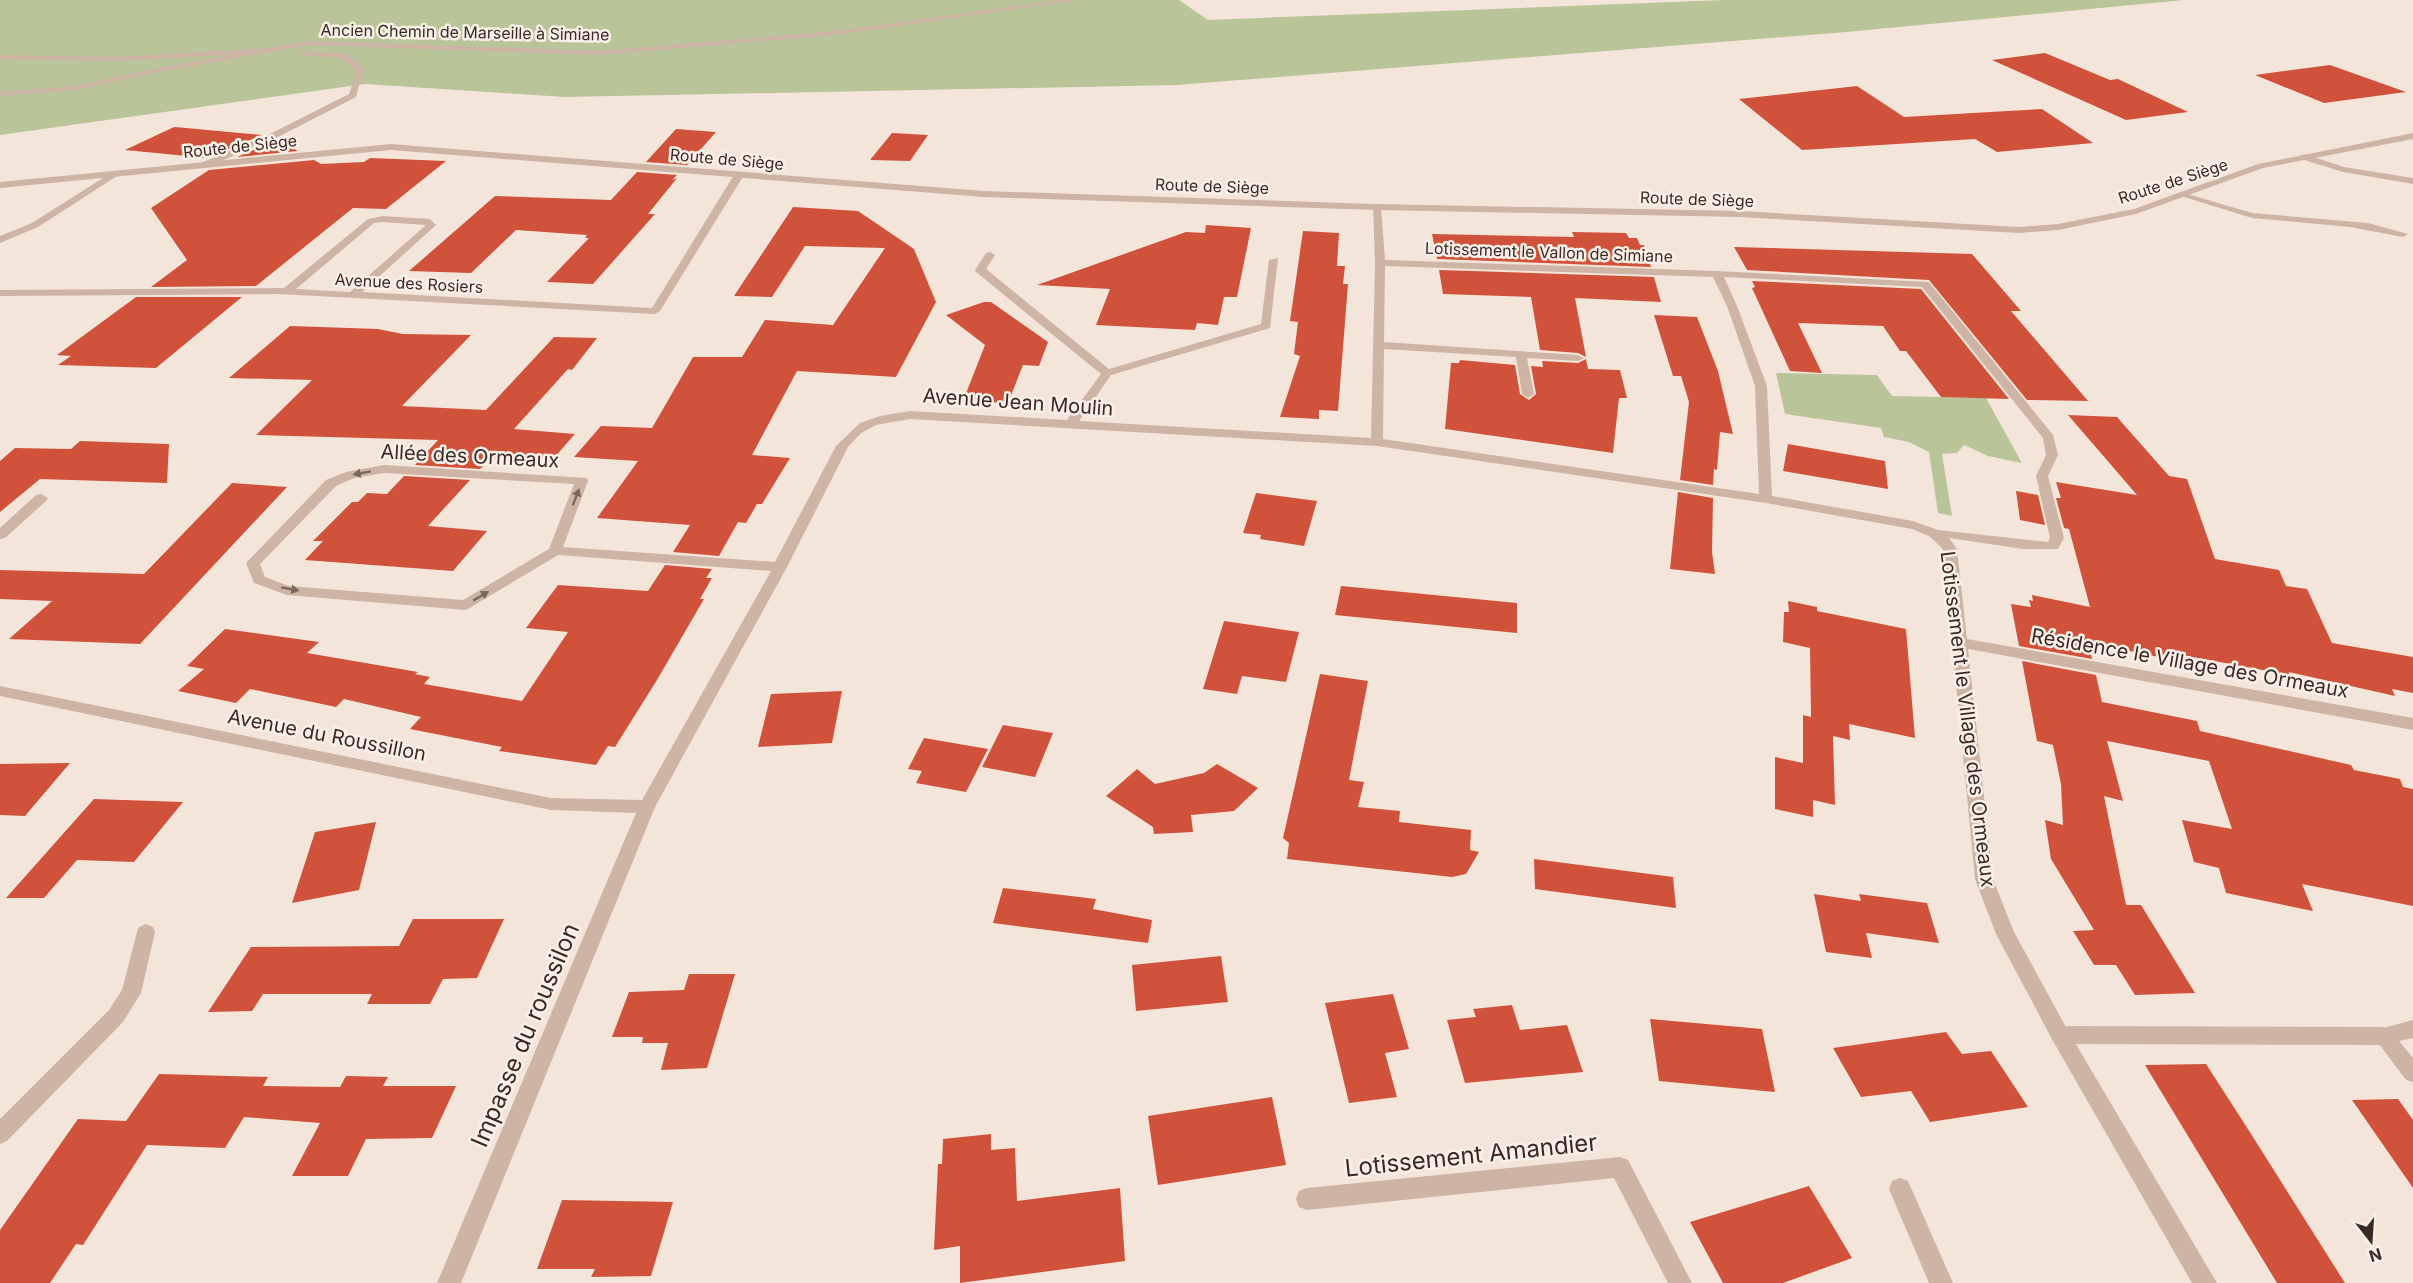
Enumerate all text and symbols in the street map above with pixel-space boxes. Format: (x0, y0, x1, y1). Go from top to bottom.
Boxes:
street label: Ancien Chemin de Marseille à Simiane (320, 19, 610, 45)
street label: Route de Siège (182, 130, 298, 162)
street label: Route de Siège (669, 144, 785, 174)
street label: Route de Siège (2116, 154, 2230, 208)
street label: Route de Siège (1155, 174, 1269, 198)
street label: Route de Siège (1640, 187, 1754, 211)
street label: Lotissement le Vallon de Simiane (1425, 238, 1673, 266)
street label: Avenue des Rosiers (334, 269, 484, 297)
street label: Avenue Jean Moulin (922, 383, 1114, 421)
street label: Allée des Ormeaux (380, 439, 560, 473)
one-way arrow (353, 469, 372, 478)
one-way arrow (571, 487, 581, 505)
street label: Lotissement le Village des Ormeaux (1935, 550, 2001, 889)
one-way arrow (281, 585, 300, 594)
one-way arrow (473, 591, 489, 602)
street label: Résidence le Village des Ormeaux (2029, 623, 2351, 703)
street label: Avenue du Roussillon (226, 704, 428, 766)
street label: Impasse du roussilon (465, 919, 585, 1151)
street label: Lotissement Amandier (1343, 1127, 1599, 1183)
north arrow (2341, 1211, 2401, 1271)
text: N (2367, 1244, 2384, 1267)

